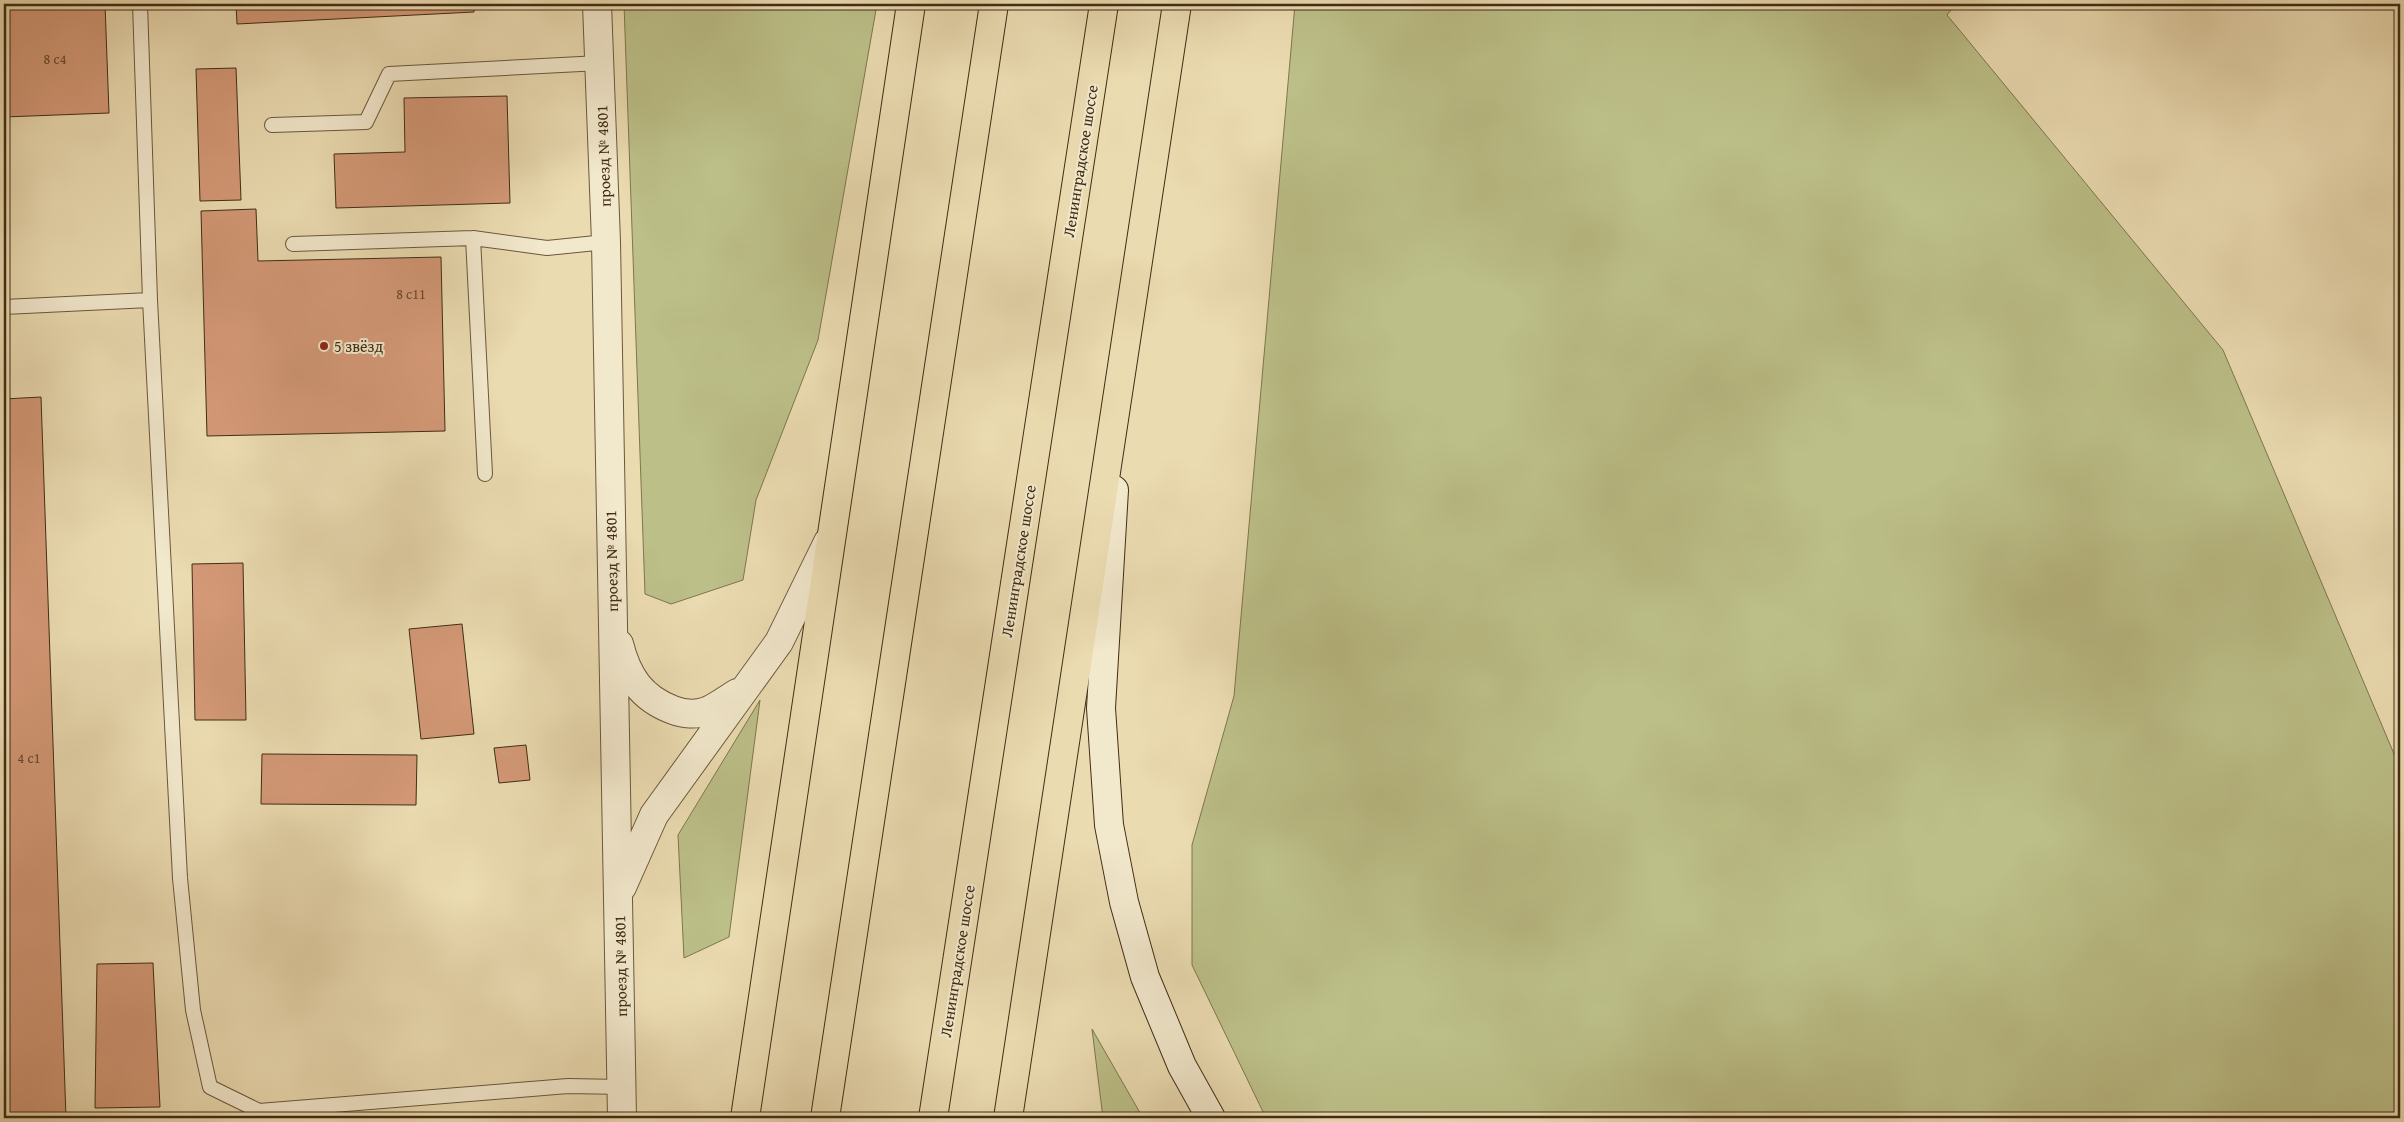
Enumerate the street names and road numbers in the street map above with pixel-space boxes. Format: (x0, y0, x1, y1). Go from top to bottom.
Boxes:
street label: Ленинградское шоссе (1056, 83, 1104, 239)
street label: проезд № 4801 (589, 105, 617, 207)
street label: Ленинградское шоссе (994, 483, 1042, 639)
street label: проезд № 4801 (598, 510, 624, 612)
street label: Ленинградское шоссе (933, 883, 981, 1039)
street label: проезд № 4801 (607, 915, 633, 1017)

